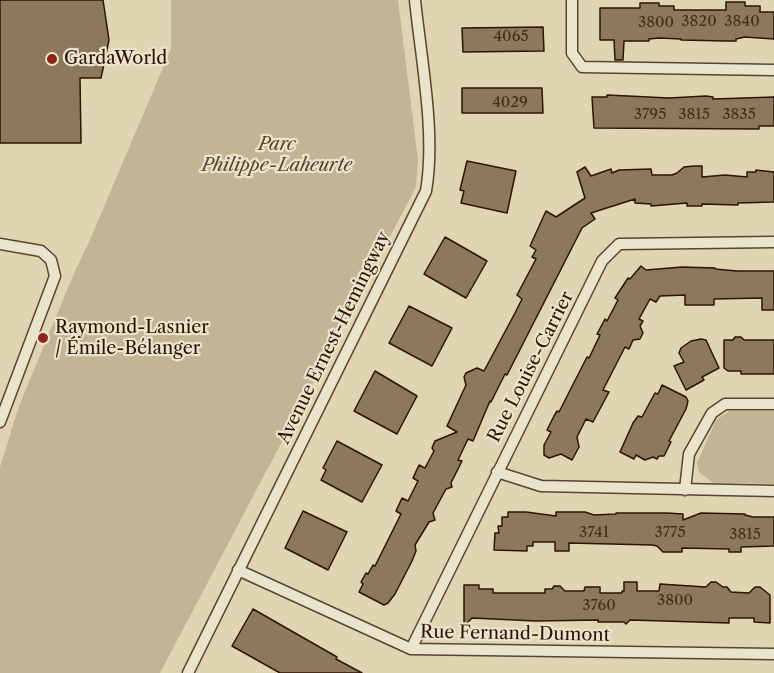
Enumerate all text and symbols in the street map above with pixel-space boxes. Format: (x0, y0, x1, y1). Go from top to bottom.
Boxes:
house number: 3820 (681, 13, 717, 31)
house number: 3840 (724, 13, 760, 31)
house number: 3800 (638, 14, 674, 32)
house number: 4065 (493, 28, 529, 46)
place label: GardaWorld (64, 48, 167, 70)
marker: GardaWorld (45, 52, 59, 66)
house number: 4029 (492, 94, 528, 112)
house number: 3795 (634, 106, 666, 124)
house number: 3815 (678, 106, 710, 124)
house number: 3835 (722, 106, 756, 124)
park label: Parc Philippe-Laheurte (202, 134, 352, 176)
street label: Avenue Ernest-Hemingway (273, 228, 395, 448)
street label: Rue Louise-Carrier (484, 288, 578, 446)
place label: Raymond-Lasnier / Émile-Bélanger (55, 317, 209, 360)
marker: Raymond-Lasnier / Émile-Bélanger (36, 331, 50, 345)
house number: 3741 (579, 524, 609, 542)
house number: 3775 (654, 524, 686, 542)
house number: 3815 (729, 526, 761, 544)
house number: 3800 (657, 592, 693, 610)
house number: 3760 (582, 597, 616, 615)
street label: Rue Fernand-Dumont (420, 622, 610, 646)

